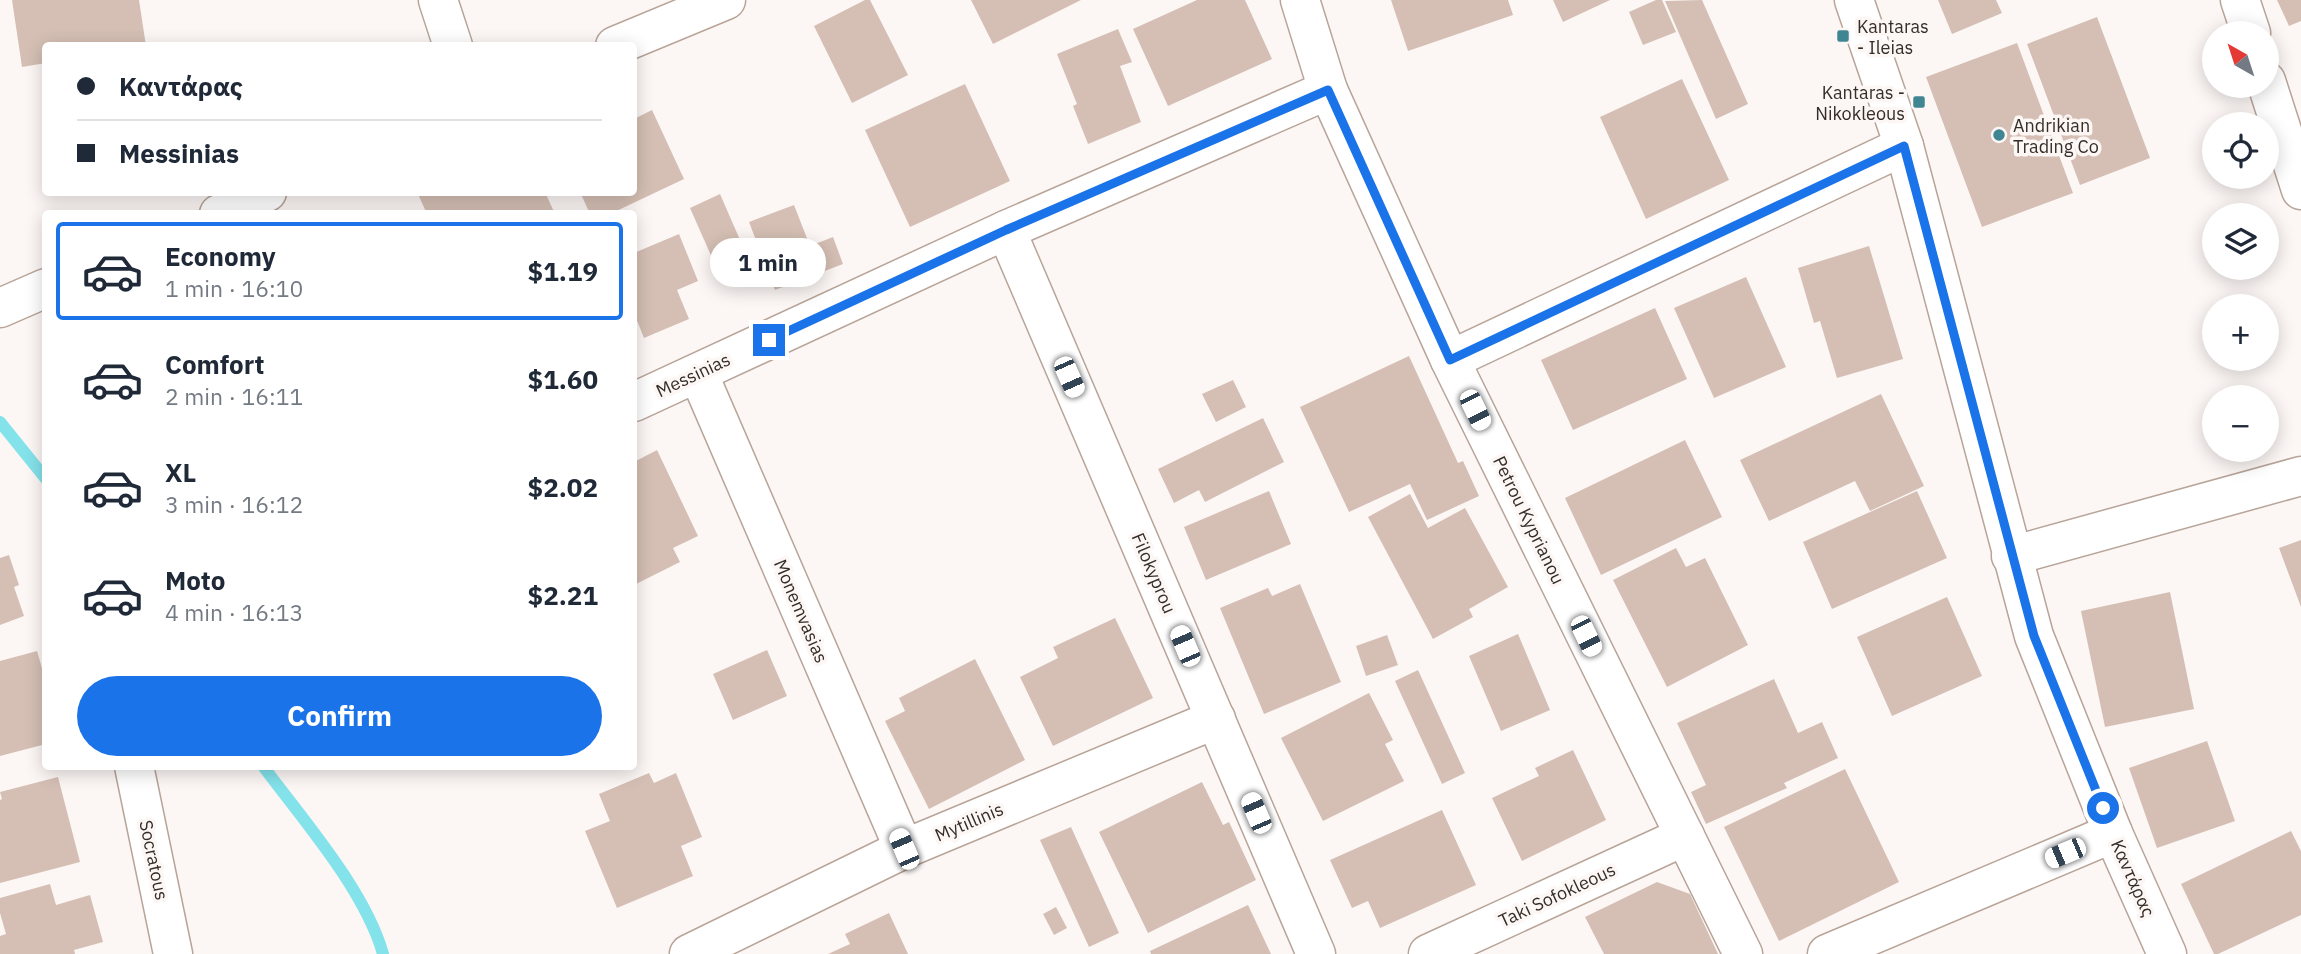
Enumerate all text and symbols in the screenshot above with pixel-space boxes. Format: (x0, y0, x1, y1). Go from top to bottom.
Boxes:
place label: Kantaras - Ileias (1857, 15, 1929, 59)
north arrow (2202, 21, 2278, 98)
map controls (2202, 21, 2279, 462)
marker: Kantaras - Ileias (1835, 28, 1851, 44)
text: Καντάρας (119, 69, 243, 103)
place label: Kantaras - Nikokleous (1815, 81, 1905, 125)
marker: Kantaras - Nikokleous (1911, 94, 1927, 110)
button: locate (2202, 112, 2279, 189)
place label: Andrikian Trading Co (2013, 114, 2099, 158)
marker: Andrikian Trading Co (1991, 127, 2007, 143)
text: Messinias (119, 136, 239, 170)
button: layers (2202, 203, 2279, 280)
callout: 1 min (711, 238, 827, 288)
text: Economy (165, 239, 276, 273)
icon: car (81, 240, 144, 303)
text: 1 min (738, 247, 798, 277)
text: $1.19 (528, 254, 598, 288)
text: 1 min · 16:10 (165, 273, 303, 303)
button: + (2202, 294, 2279, 371)
route end (753, 324, 785, 356)
text: Comfort (165, 347, 264, 381)
icon: car (81, 348, 144, 411)
street label: Messinias (652, 348, 734, 402)
car (1051, 354, 1088, 400)
text: $1.60 (528, 362, 598, 396)
text: 2 min · 16:11 (165, 381, 303, 411)
button: − (2202, 385, 2279, 462)
car (1457, 387, 1494, 433)
street label: Petrou Kyprianou (1488, 452, 1570, 588)
text: XL (165, 455, 196, 489)
icon: car (81, 456, 144, 519)
text: $2.02 (528, 470, 598, 504)
text: 3 min · 16:12 (165, 489, 303, 519)
street label: Filokyprou (1127, 529, 1181, 617)
street label: Monemvasias (769, 556, 833, 666)
text: Moto (165, 563, 225, 597)
icon: car (81, 564, 144, 627)
text: $2.21 (528, 578, 598, 612)
text: 4 min · 16:13 (165, 597, 303, 627)
car (1568, 613, 1605, 659)
car (1168, 623, 1203, 669)
button: Confirm (77, 676, 602, 756)
car (1239, 790, 1274, 836)
route start (2087, 792, 2119, 824)
street label: Mytillinis (931, 797, 1007, 847)
street label: Socratous (134, 818, 174, 902)
car (887, 826, 922, 872)
car (2042, 835, 2089, 871)
street label: Καντάρας (2106, 836, 2160, 920)
street label: Taki Sofokleous (1495, 858, 1619, 932)

